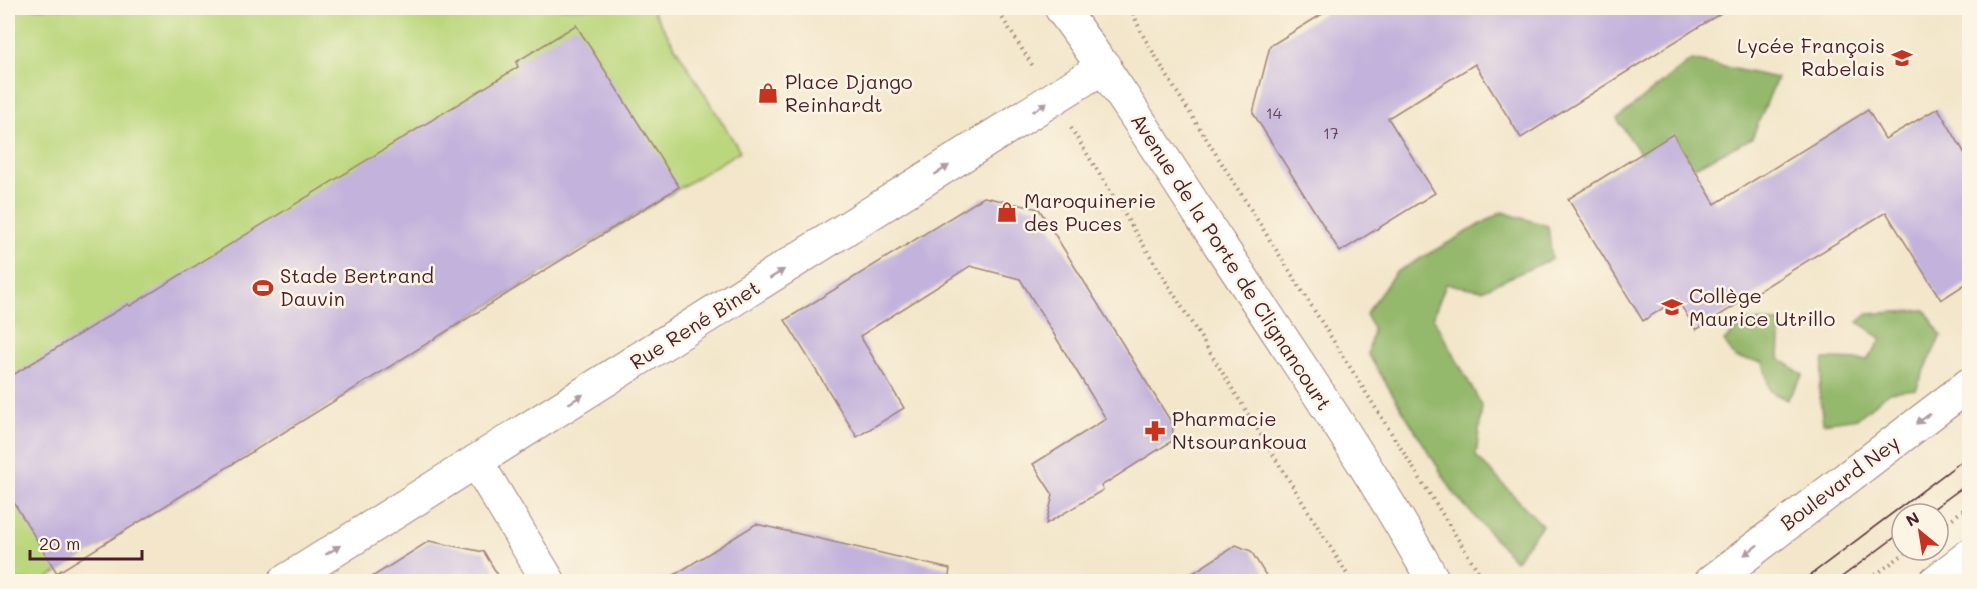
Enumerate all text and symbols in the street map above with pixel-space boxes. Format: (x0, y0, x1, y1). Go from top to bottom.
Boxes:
place label: Lycée François Rabelais (1737, 32, 1885, 81)
school or university icon: Lycée François Rabelais (1890, 46, 1914, 70)
place label: Place Django Reinhardt (785, 68, 913, 117)
shop icon: Place Django Reinhardt (756, 81, 780, 105)
one-way arrow (1031, 101, 1048, 112)
house number: 14 (1266, 102, 1283, 123)
street label: Avenue de la Porte de Clignancourt (1126, 108, 1338, 415)
house number: 17 (1323, 122, 1339, 143)
one-way arrow (934, 165, 950, 176)
place label: Maroquinerie des Puces (1024, 187, 1156, 236)
shop icon: Maroquinerie des Puces (995, 200, 1019, 224)
place label: Stade Bertrand Dauvin (280, 262, 434, 311)
one-way arrow (769, 268, 785, 279)
street label: Rue René Binet (625, 274, 764, 374)
sports icon: Stade Bertrand Dauvin (251, 276, 275, 300)
place label: Collège Maurice Utrillo (1689, 282, 1835, 331)
school or university icon: Collège Maurice Utrillo (1660, 295, 1684, 319)
one-way arrow (568, 394, 584, 405)
place label: Pharmacie Ntsourankoua (1172, 405, 1308, 454)
one-way arrow (1915, 413, 1931, 426)
pharmacy icon: Pharmacie Ntsourankoua (1143, 419, 1167, 443)
street label: Boulevard Ney (1775, 429, 1904, 535)
north arrow (1890, 502, 1950, 562)
text: N (1902, 506, 1923, 531)
scale bar (30, 523, 142, 561)
text: 20 m (39, 531, 80, 555)
one-way arrow (1744, 544, 1759, 556)
one-way arrow (325, 545, 341, 556)

